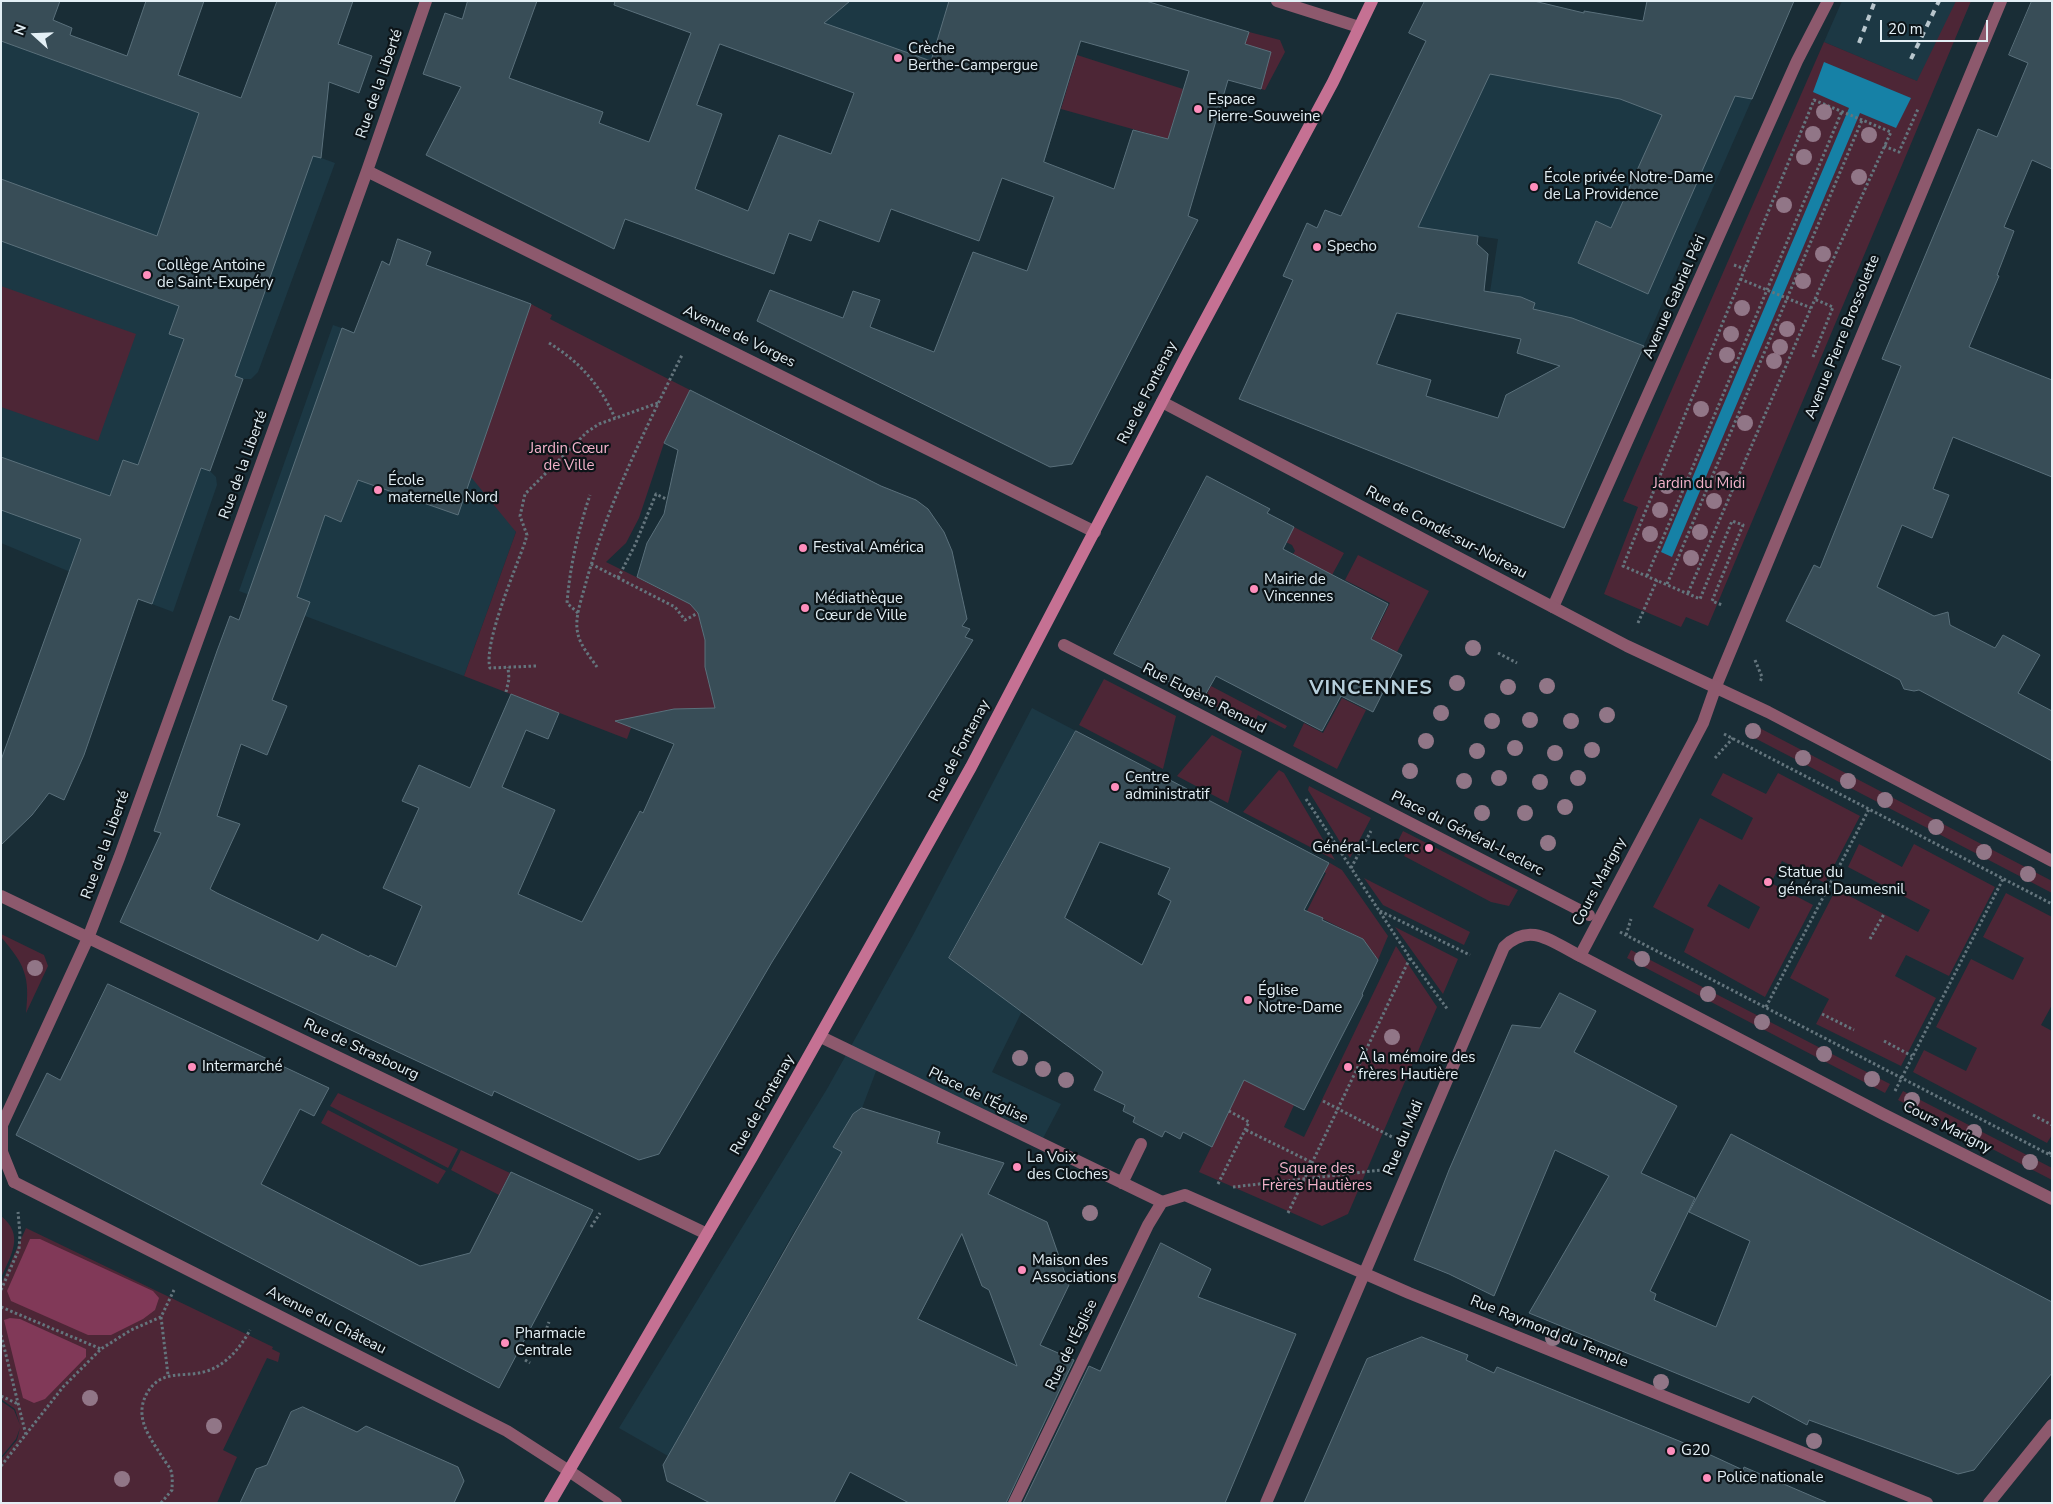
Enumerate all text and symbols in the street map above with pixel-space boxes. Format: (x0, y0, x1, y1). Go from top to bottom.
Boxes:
north arrow (10, 10, 60, 60)
scale bar (1883, 10, 1990, 42)
text: 20 m (1888, 19, 1923, 39)
text: N (10, 22, 31, 38)
street label: Rue de la Liberté (353, 27, 407, 141)
place label: Crèche Berthe-Campergue (908, 40, 1038, 75)
marker: Crèche Berthe-Campergue (892, 52, 904, 64)
place label: Espace Pierre-Souweine (1208, 91, 1320, 126)
marker: Espace Pierre-Souweine (1192, 103, 1204, 115)
place label: École privée Notre-Dame de La Providence (1544, 169, 1713, 204)
marker: École privée Notre-Dame de La Providence (1528, 181, 1540, 193)
street label: Avenue Gabriel Péri (1640, 232, 1710, 362)
place label: Specho (1327, 238, 1377, 256)
marker: Specho (1311, 241, 1323, 253)
street label: Avenue Pierre Brossolette (1802, 252, 1884, 422)
place label: Collège Antoine de Saint-Exupéry (157, 257, 274, 292)
marker: Collège Antoine de Saint-Exupéry (141, 269, 153, 281)
street label: Avenue de Vorges (680, 302, 798, 372)
street label: Rue de Fontenay (1114, 339, 1182, 447)
street label: Rue de la Liberté (216, 408, 272, 522)
park label: Jardin Cœur de Ville (529, 440, 609, 475)
place label: École maternelle Nord (388, 472, 498, 507)
park label: Jardin du Midi (1653, 475, 1745, 493)
street label: Rue de Condé-sur-Noireau (1362, 483, 1530, 583)
marker: École maternelle Nord (372, 484, 384, 496)
place label: Festival América (813, 539, 924, 557)
marker: Festival América (797, 542, 809, 554)
place label: Mairie de Vincennes (1264, 571, 1333, 606)
marker: Mairie de Vincennes (1248, 583, 1260, 595)
place label: Médiathèque Cœur de Ville (815, 590, 907, 625)
marker: Médiathèque Cœur de Ville (799, 602, 811, 614)
street label: Rue Eugène Renaud (1139, 660, 1269, 738)
district label: VINCENNES (1308, 677, 1434, 701)
street label: Rue de Fontenay (926, 697, 994, 805)
place label: Centre administratif (1125, 769, 1209, 804)
marker: Centre administratif (1109, 781, 1121, 793)
street label: Rue de la Liberté (78, 788, 134, 902)
street label: Place du Général-Leclerc (1388, 788, 1546, 880)
street label: Cours Marigny (1569, 835, 1631, 929)
place label: Général-Leclerc (1312, 839, 1419, 857)
marker: Général-Leclerc (1423, 842, 1435, 854)
place label: Statue du général Daumesnil (1778, 864, 1905, 899)
marker: Statue du général Daumesnil (1762, 876, 1774, 888)
place label: Église Notre-Dame (1258, 982, 1342, 1017)
marker: Église Notre-Dame (1242, 994, 1254, 1006)
street label: Rue de Strasbourg (300, 1015, 422, 1085)
place label: À la mémoire des frères Hautière (1358, 1049, 1476, 1084)
street label: Rue de Fontenay (727, 1052, 799, 1158)
place label: Intermarché (202, 1058, 282, 1076)
marker: Intermarché (186, 1061, 198, 1073)
marker: À la mémoire des frères Hautière (1342, 1061, 1354, 1073)
street label: Place de l'Église (925, 1064, 1031, 1128)
street label: Rue du Midi (1380, 1098, 1428, 1178)
street label: Cours Marigny (1900, 1098, 1994, 1158)
place label: La Voix des Cloches (1027, 1149, 1108, 1184)
park label: Square des Frères Hautières (1262, 1160, 1372, 1195)
marker: La Voix des Cloches (1011, 1161, 1023, 1173)
place label: Maison des Associations (1032, 1252, 1117, 1287)
marker: Maison des Associations (1016, 1264, 1028, 1276)
street label: Avenue du Château (263, 1283, 389, 1359)
street label: Rue Raymond du Temple (1467, 1292, 1631, 1372)
street label: Rue de l'Église (1042, 1297, 1102, 1393)
place label: Pharmacie Centrale (515, 1325, 586, 1360)
marker: Pharmacie Centrale (499, 1337, 511, 1349)
place label: G20 (1681, 1442, 1710, 1460)
marker: G20 (1665, 1445, 1677, 1457)
place label: Police nationale (1717, 1469, 1823, 1487)
marker: Police nationale (1701, 1472, 1713, 1484)

